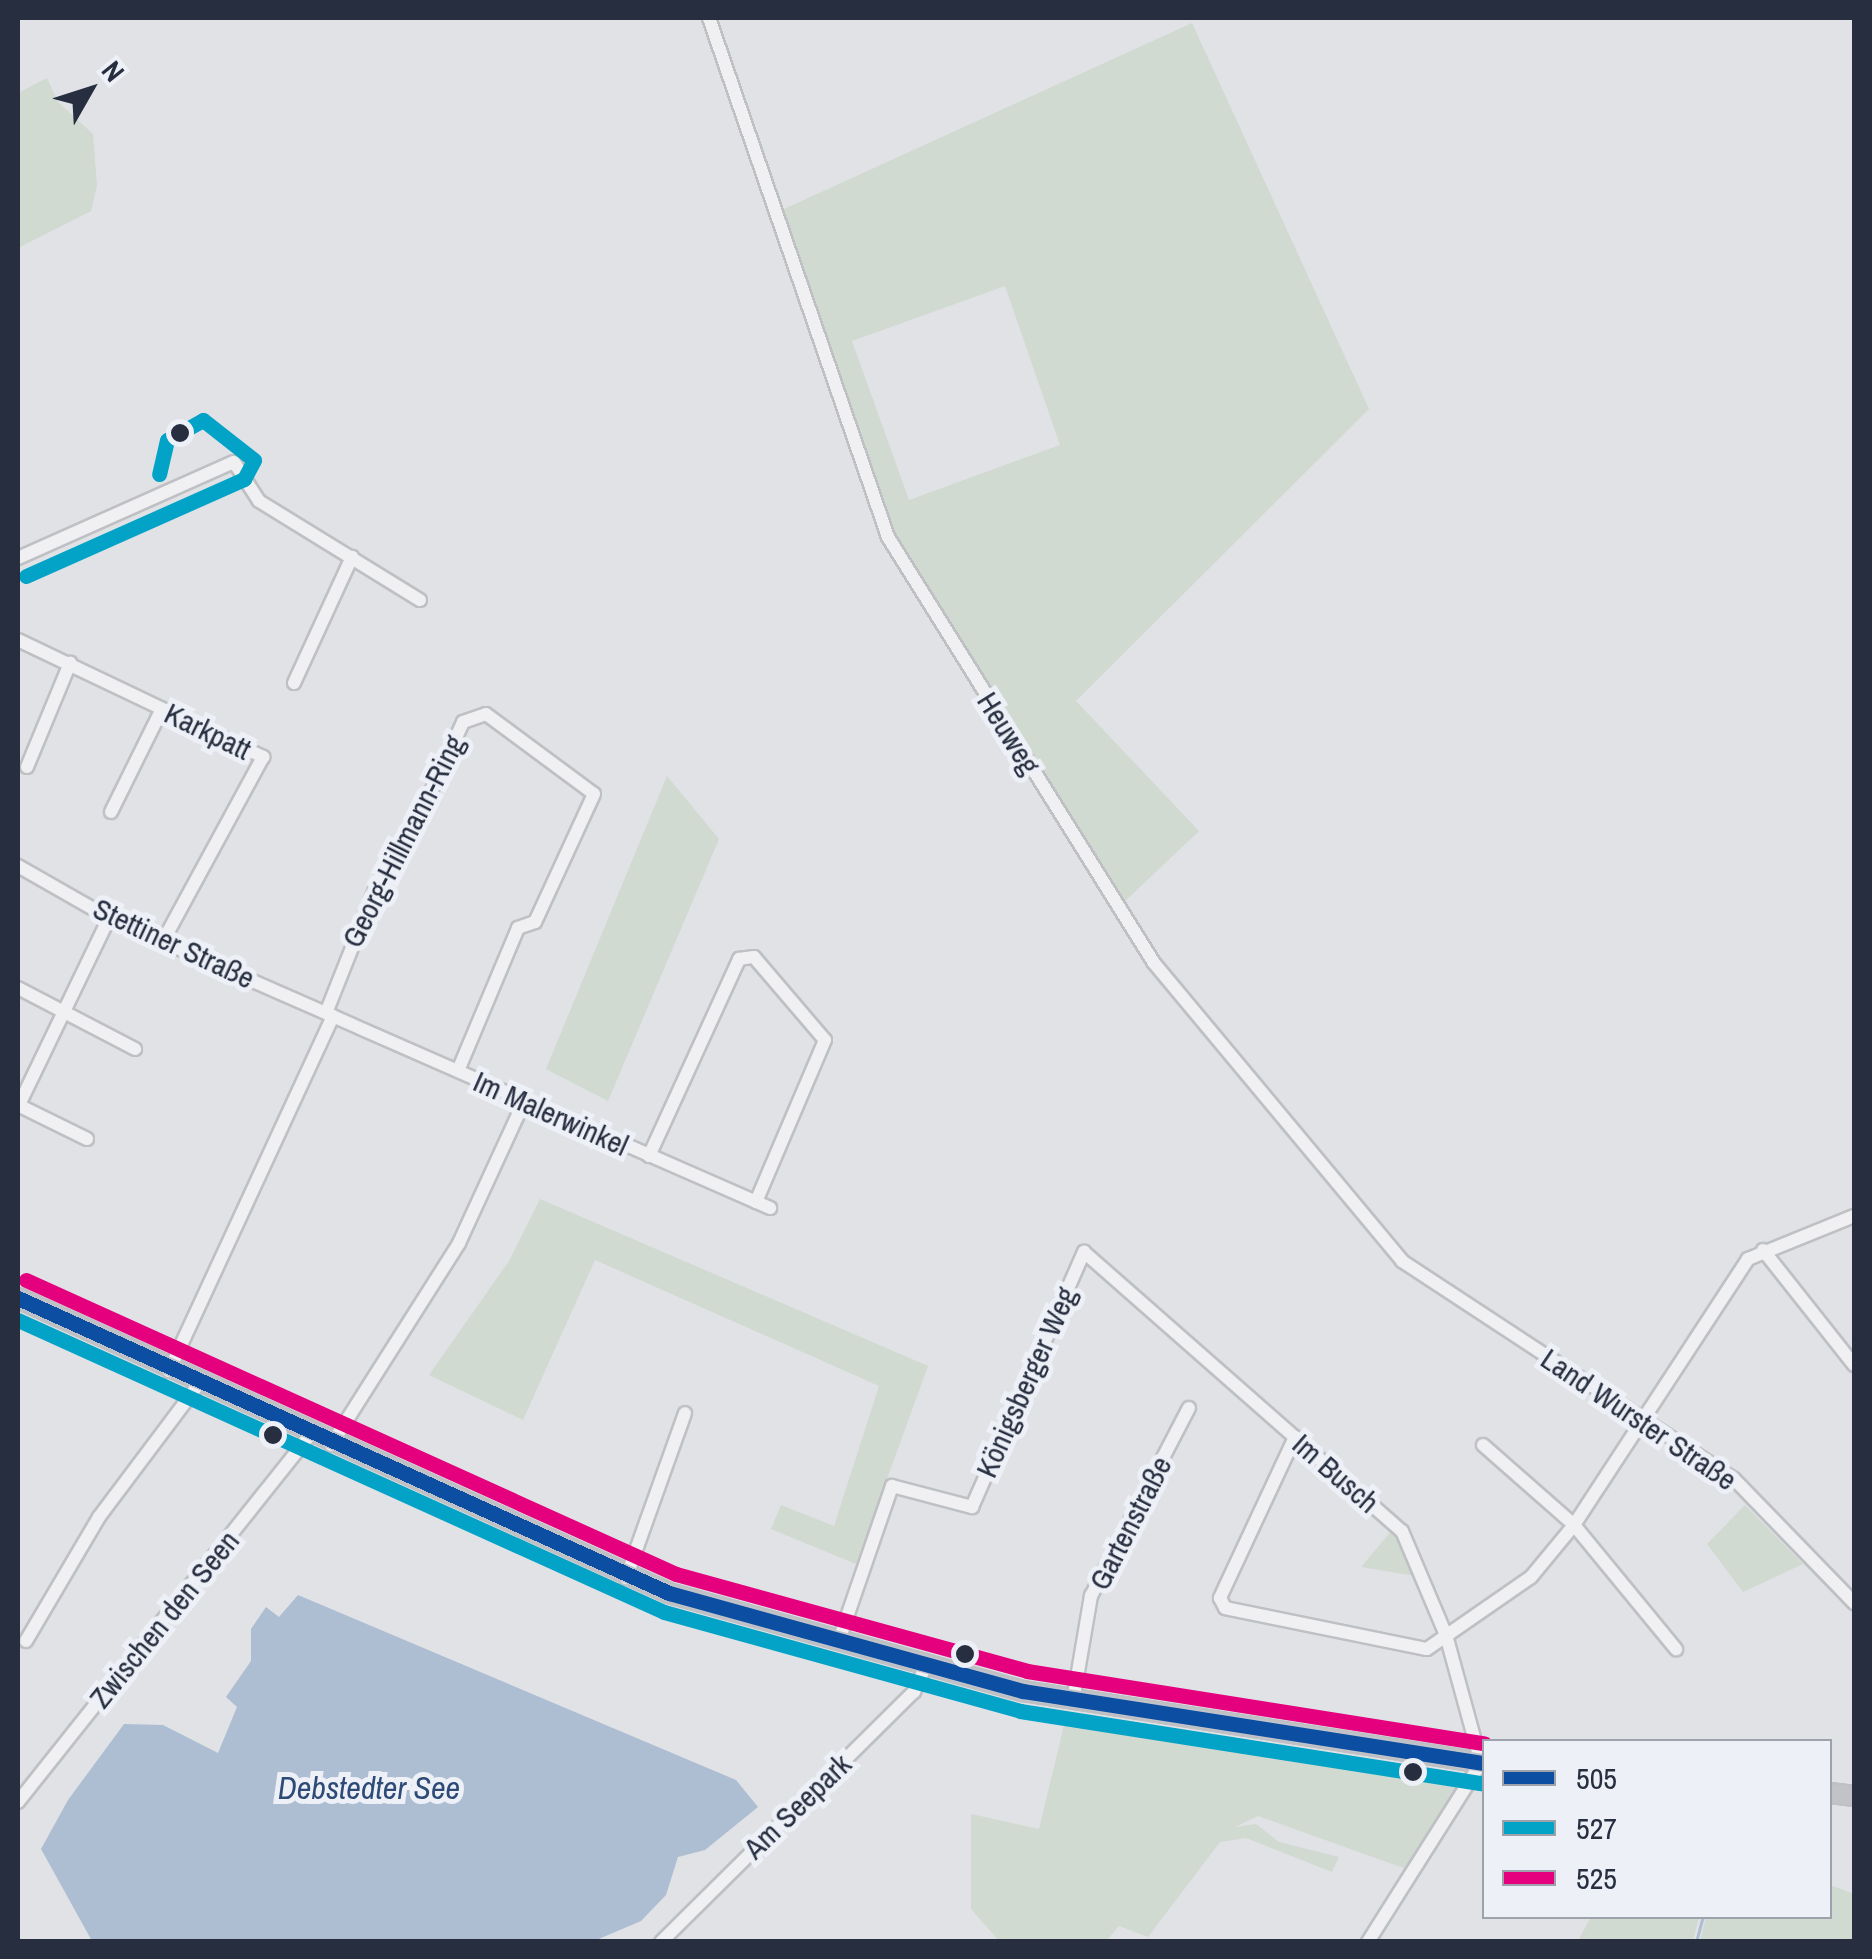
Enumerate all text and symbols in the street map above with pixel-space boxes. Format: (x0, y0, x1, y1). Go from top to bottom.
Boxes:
north arrow (40, 40, 140, 140)
text: N (93, 53, 133, 90)
unlabelled marker (170, 423, 190, 443)
street label: Heuweg (970, 685, 1048, 781)
street label: Karkpatt (159, 695, 257, 767)
street label: Georg-Hillmann-Ring (334, 729, 472, 953)
street label: Stettiner Straße (88, 890, 260, 996)
street label: Im Malerwinkel (468, 1063, 634, 1163)
street label: Königsberger Weg (968, 1281, 1084, 1483)
street label: Land Wurster Straße (1534, 1340, 1744, 1498)
unlabelled marker (263, 1425, 283, 1445)
street label: Im Busch (1285, 1426, 1387, 1520)
street label: Gartenstraße (1081, 1450, 1179, 1596)
street label: Zwischen den Seen (82, 1523, 246, 1715)
unlabelled marker (955, 1644, 975, 1664)
legend (1482, 1739, 1832, 1919)
street label: Am Seepark (736, 1746, 858, 1866)
text: 505 (1576, 1758, 1617, 1798)
unlabelled marker (1403, 1762, 1423, 1782)
water label: Debstedter See (278, 1769, 460, 1807)
text: 527 (1576, 1808, 1617, 1848)
text: 525 (1576, 1858, 1617, 1898)

